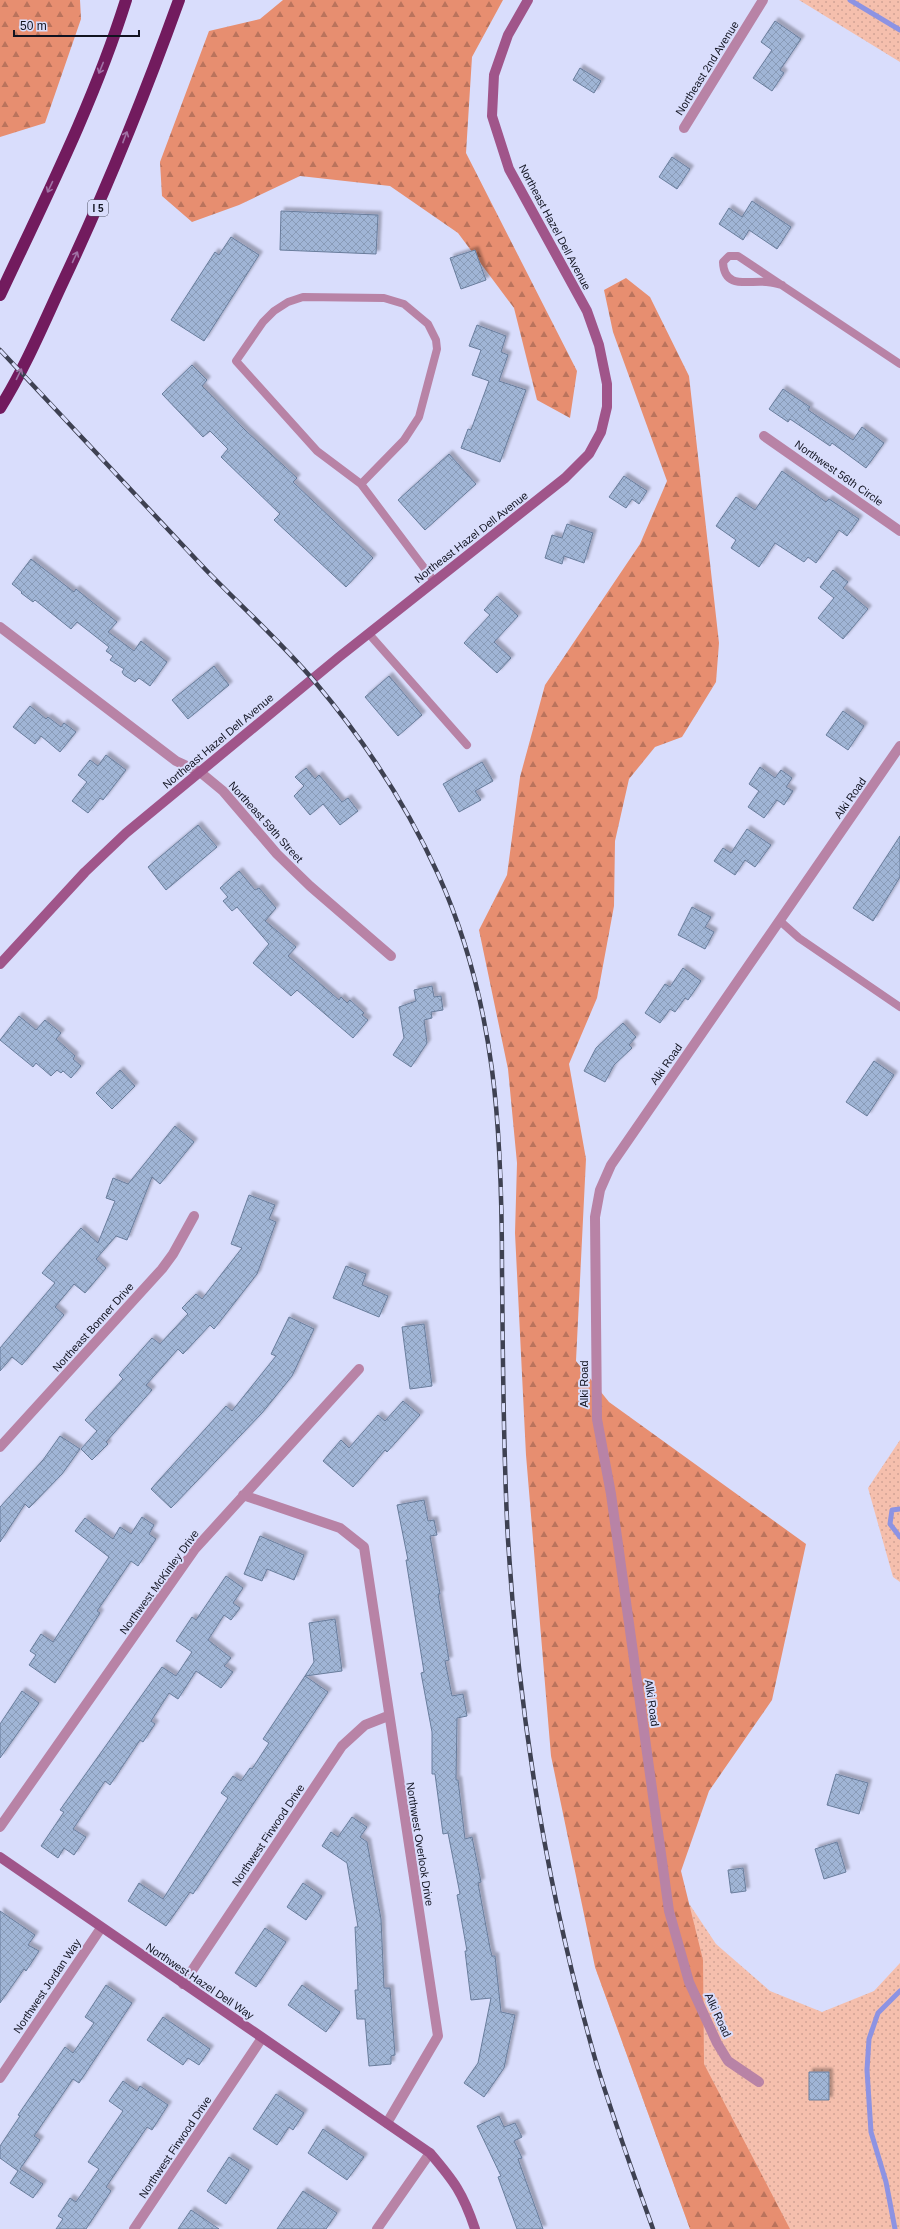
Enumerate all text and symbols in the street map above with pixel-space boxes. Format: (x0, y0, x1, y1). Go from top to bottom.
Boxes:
scale bar (14, 12, 139, 38)
text: 50 m (20, 19, 47, 33)
street label: Northeast 2nd Avenue (673, 19, 741, 117)
one-way arrow (97, 61, 105, 73)
one-way arrow (122, 131, 130, 143)
street label: Northeast Hazel Dell Avenue (517, 162, 593, 292)
one-way arrow (46, 181, 53, 193)
road number: I 5 (88, 200, 108, 216)
one-way arrow (72, 251, 79, 263)
one-way arrow (16, 368, 23, 380)
street label: Northwest 56th Circle (792, 438, 886, 508)
street label: Northeast Hazel Dell Avenue (412, 489, 530, 585)
street label: Northeast Hazel Dell Avenue (160, 691, 276, 791)
street label: Alki Road (832, 775, 868, 821)
street label: Northeast 59th Street (227, 779, 305, 865)
street label: Alki Road (648, 1041, 684, 1087)
street label: Northeast Bonner Drive (50, 1280, 136, 1374)
street label: Alki Road (578, 1360, 590, 1408)
street label: Northwest McKinley Drive (117, 1528, 201, 1636)
street label: Alki Road (643, 1679, 661, 1727)
street label: Northwest Overlook Drive (404, 1781, 436, 1907)
street label: Northwest Firwood Drive (229, 1782, 307, 1888)
street label: Northwest Jordan Way (11, 1936, 83, 2035)
street label: Northwest Hazel Dell Way (144, 1940, 257, 2022)
street label: Alki Road (703, 1991, 733, 2039)
street label: Northwest Firwood Drive (136, 2094, 214, 2200)

